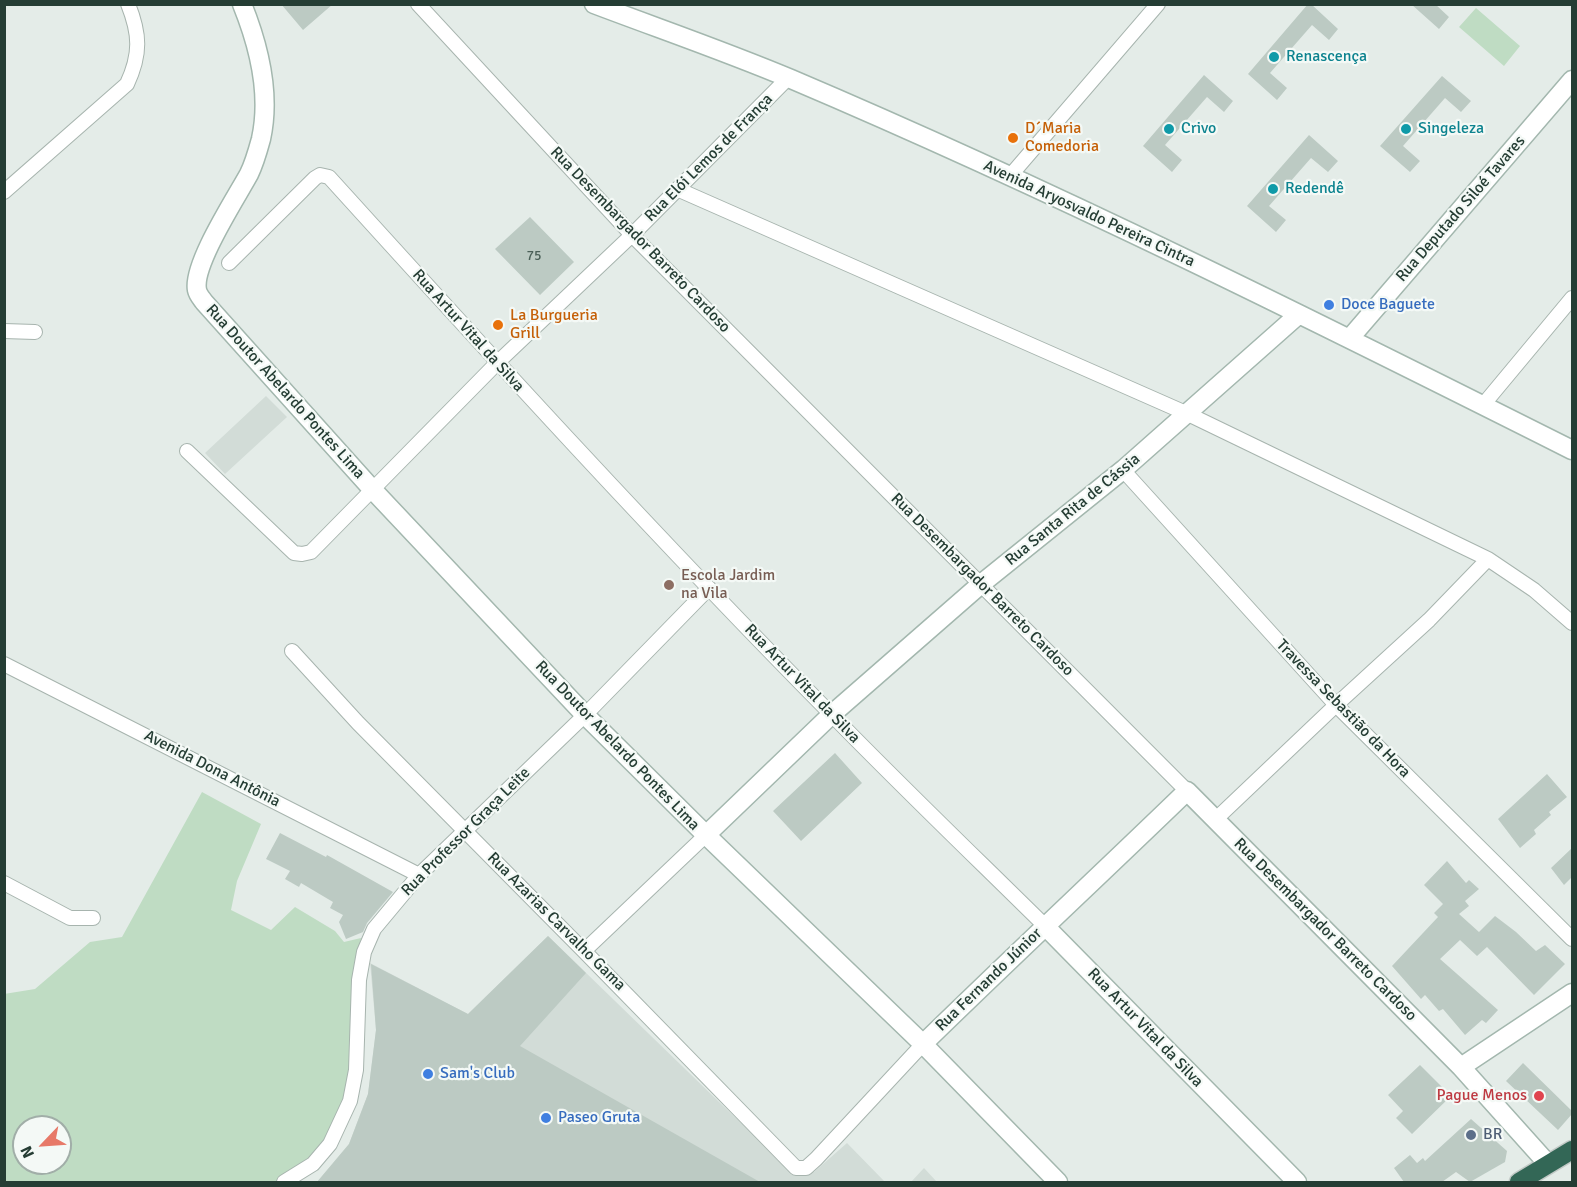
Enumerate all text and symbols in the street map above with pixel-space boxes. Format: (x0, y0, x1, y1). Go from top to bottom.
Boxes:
place label: Renascença (1286, 47, 1367, 67)
marker: Renascença (1267, 50, 1281, 64)
street label: Rua Elói Lemos de França (641, 90, 777, 226)
place label: D´Maria Comedoria (1025, 119, 1099, 157)
place label: Crivo (1181, 119, 1216, 139)
place label: Singeleza (1418, 119, 1484, 139)
marker: Crivo (1162, 122, 1176, 136)
marker: Singeleza (1399, 122, 1413, 136)
marker: D´Maria Comedoria (1006, 131, 1020, 145)
street label: Rua Deputado Siloé Tavares (1392, 132, 1530, 286)
street label: Rua Desembargador Barreto Cardoso (546, 143, 734, 337)
street label: Avenida Aryosvaldo Pereira Cintra (980, 157, 1198, 271)
place label: Redendê (1285, 179, 1344, 199)
marker: Redendê (1266, 182, 1280, 196)
house number: 75 (526, 248, 542, 264)
street label: Rua Artur Vital da Silva (408, 266, 528, 396)
place label: Doce Baguete (1341, 295, 1435, 315)
marker: Doce Baguete (1322, 298, 1336, 312)
street label: Rua Doutor Abelardo Pontes Lima (201, 301, 369, 483)
place label: La Burgueria Grill (510, 306, 598, 344)
marker: La Burgueria Grill (491, 318, 505, 332)
street label: Rua Santa Rita de Cássia (1002, 450, 1144, 570)
street label: Rua Desembargador Barreto Cardoso (887, 490, 1077, 680)
place label: Escola Jardim na Vila (681, 566, 775, 604)
marker: Escola Jardim na Vila (662, 578, 676, 592)
street label: Rua Artur Vital da Silva (740, 620, 864, 748)
street label: Travessa Sebastião da Hora (1272, 636, 1414, 782)
street label: Rua Doutor Abelardo Pontes Lima (531, 657, 703, 835)
street label: Avenida Dona Antônia (141, 726, 283, 812)
street label: Rua Professor Graça Leite (398, 764, 534, 900)
street label: Rua Desembargador Barreto Cardoso (1230, 835, 1420, 1025)
street label: Rua Azarias Carvalho Gama (483, 849, 629, 995)
street label: Rua Fernando Júnior (932, 924, 1046, 1036)
street label: Rua Artur Vital da Silva (1083, 964, 1207, 1092)
place label: Sam's Club (440, 1064, 515, 1084)
marker: Sam's Club (421, 1067, 435, 1081)
place label: Pague Menos (1437, 1086, 1527, 1106)
marker: Pague Menos (1532, 1089, 1546, 1103)
place label: Paseo Gruta (558, 1108, 640, 1128)
marker: Paseo Gruta (539, 1111, 553, 1125)
north arrow (12, 1115, 72, 1175)
place label: BR (1483, 1125, 1502, 1145)
marker: BR (1464, 1128, 1478, 1142)
text: N (16, 1142, 39, 1161)

